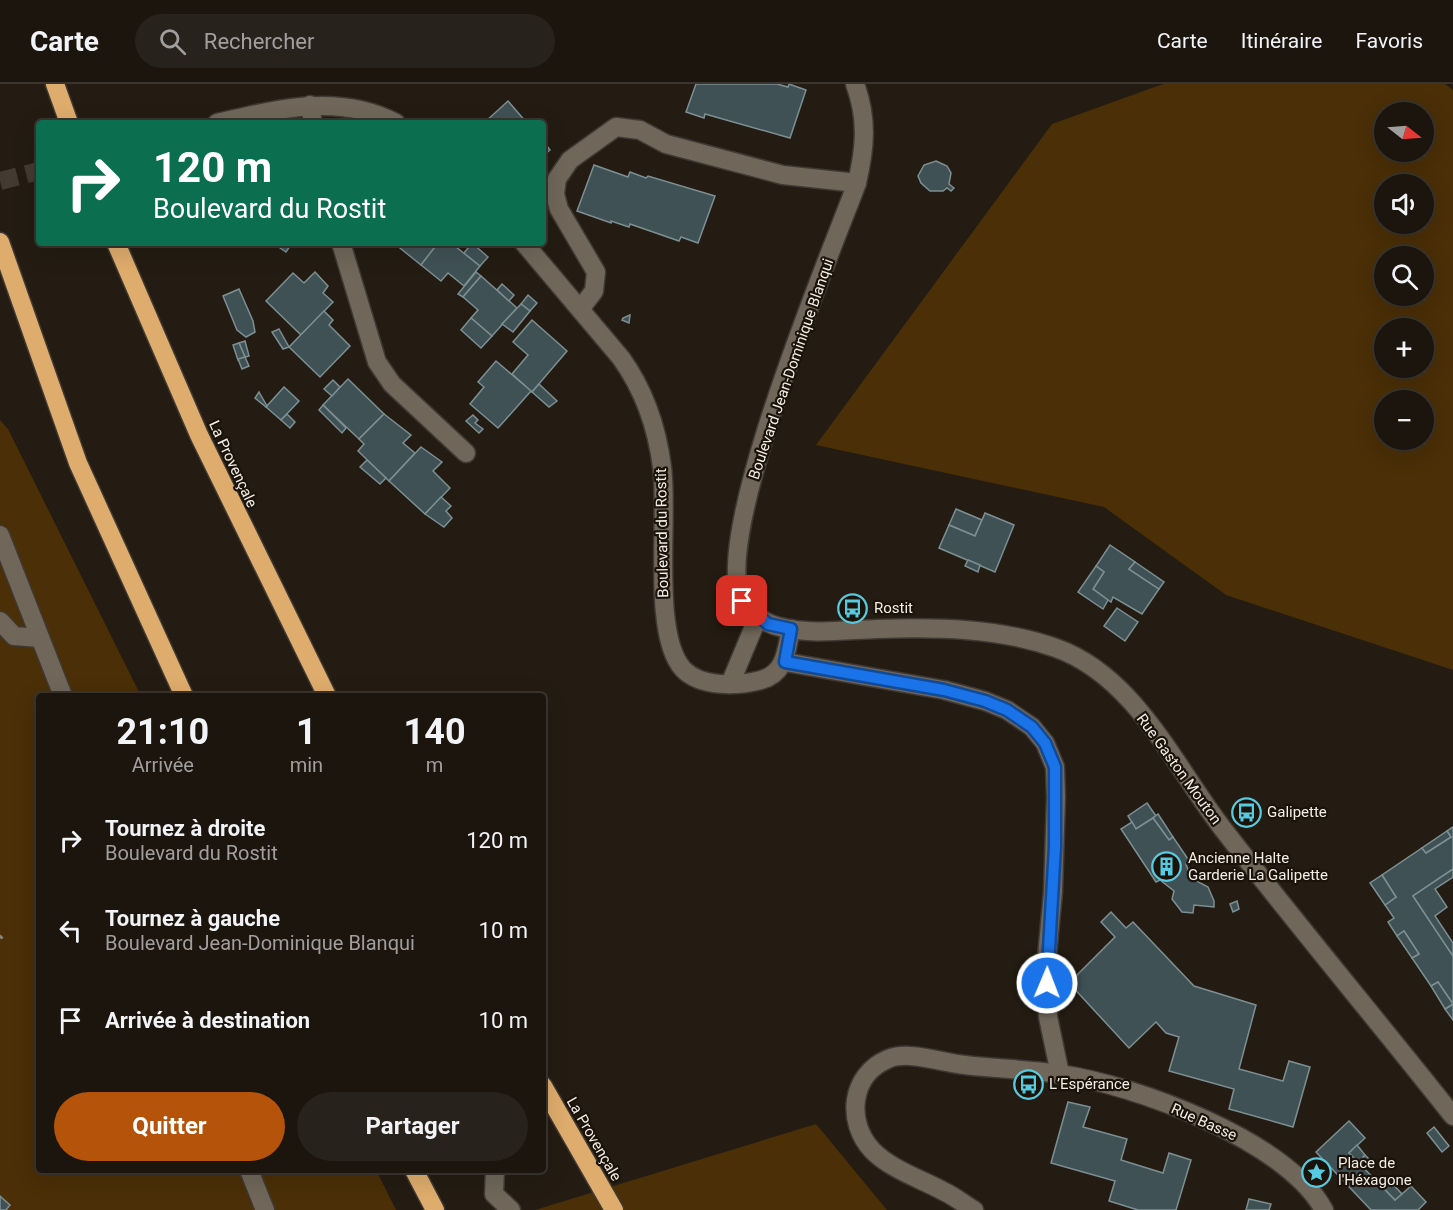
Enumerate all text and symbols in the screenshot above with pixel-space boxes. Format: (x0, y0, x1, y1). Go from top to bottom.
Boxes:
search box (135, 14, 555, 68)
text: Carte (30, 25, 99, 58)
icon: search (156, 25, 189, 58)
text: Rechercher (204, 29, 314, 54)
text: Carte (1157, 29, 1208, 53)
text: Itinéraire (1241, 29, 1322, 53)
text: Favoris (1355, 29, 1423, 53)
north arrow (1374, 102, 1434, 162)
map controls (1374, 102, 1434, 450)
text: 120 m (153, 143, 272, 192)
icon: right (54, 144, 132, 222)
button: sound (1374, 174, 1434, 234)
text: Boulevard du Rostit (153, 193, 386, 225)
button: search (1374, 246, 1434, 306)
street label: Boulevard Jean-Dominique Blanqui (745, 256, 837, 482)
button: + (1374, 318, 1434, 378)
button: − (1374, 390, 1434, 450)
street label: La Provençale (205, 418, 261, 510)
street label: Boulevard du Rostit (652, 468, 672, 598)
pin (716, 575, 767, 626)
icon: arrive (725, 584, 758, 617)
bus stop icon: Rostit (837, 592, 869, 624)
place label: Rostit (874, 599, 913, 617)
street label: Rue Gaston Mouton (1133, 710, 1225, 828)
text: 21:10 (116, 711, 209, 753)
text: 1 (296, 711, 317, 753)
text: 140 (404, 711, 466, 753)
text: Arrivée (132, 753, 194, 777)
text: min (290, 753, 323, 777)
text: m (426, 753, 443, 777)
bus stop icon: Galipette (1230, 796, 1262, 828)
place label: Galipette (1267, 803, 1327, 821)
text: Tournez à droite (105, 816, 265, 841)
icon: right (54, 824, 87, 857)
text: 120 m (466, 828, 528, 853)
text: Boulevard du Rostit (105, 841, 278, 865)
place label: Ancienne Halte Garderie La Galipette (1188, 849, 1328, 884)
building icon: Ancienne Halte Garderie La Galipette (1151, 851, 1183, 883)
text: Tournez à gauche (105, 906, 280, 931)
icon: left (54, 914, 87, 947)
text: 10 m (479, 918, 528, 943)
text: Boulevard Jean-Dominique Blanqui (105, 931, 415, 955)
position arrow (1015, 951, 1079, 1015)
icon: arrive (54, 1004, 87, 1037)
text: Arrivée à destination (105, 1008, 310, 1033)
text: 10 m (479, 1008, 528, 1033)
bus stop icon: L’Espérance (1012, 1068, 1044, 1100)
place label: L’Espérance (1049, 1075, 1130, 1093)
button: Quitter (54, 1092, 285, 1161)
button: Partager (297, 1092, 528, 1161)
street label: La Provençale (563, 1094, 625, 1184)
street label: Rue Basse (1168, 1100, 1240, 1145)
place label: Place de l'Héxagone (1338, 1154, 1412, 1189)
place icon: Place de l'Héxagone (1301, 1156, 1333, 1188)

